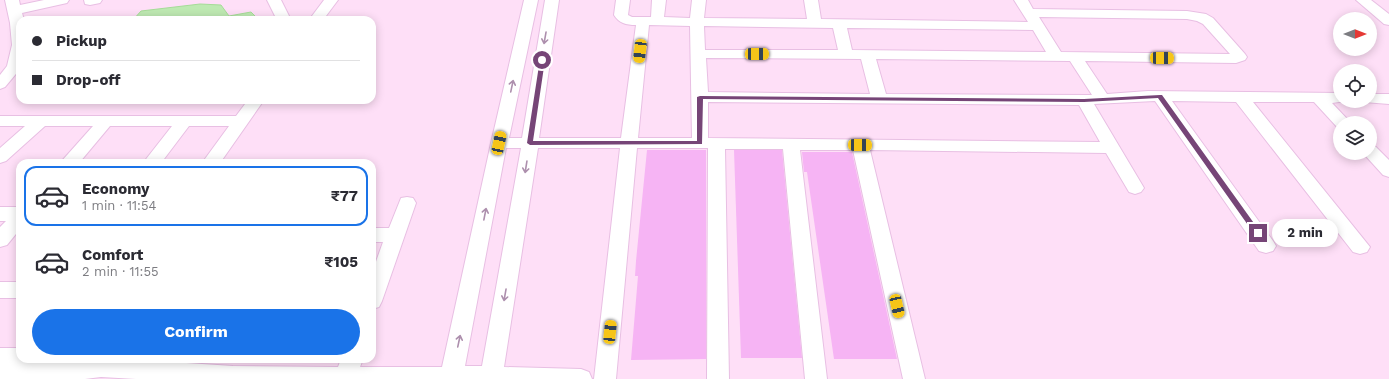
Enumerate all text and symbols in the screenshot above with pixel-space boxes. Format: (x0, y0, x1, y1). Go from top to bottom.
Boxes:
north arrow (1333, 12, 1377, 56)
map controls (1333, 12, 1377, 160)
text: Pickup (56, 32, 107, 50)
one-way arrow (541, 32, 549, 45)
car (633, 38, 647, 64)
car (745, 48, 769, 60)
route start (533, 51, 551, 69)
car (1150, 52, 1174, 64)
button: locate (1333, 64, 1377, 108)
text: Drop-off (56, 71, 121, 89)
one-way arrow (508, 80, 516, 93)
button: layers (1333, 116, 1377, 160)
car (491, 130, 507, 156)
car (848, 139, 872, 151)
one-way arrow (522, 160, 530, 173)
icon: car (34, 178, 70, 214)
text: Economy (82, 180, 149, 198)
text: ₹77 (331, 187, 358, 205)
text: 1 min · 11:54 (82, 198, 156, 213)
one-way arrow (482, 207, 490, 220)
callout: 2 min (1272, 219, 1338, 247)
route end (1249, 224, 1267, 242)
text: 2 min (1287, 225, 1323, 240)
icon: car (34, 244, 70, 280)
text: Comfort (82, 246, 143, 264)
text: ₹105 (324, 253, 358, 271)
text: 2 min · 11:55 (82, 264, 159, 279)
one-way arrow (501, 288, 509, 301)
car (888, 293, 906, 319)
button: Confirm (32, 309, 360, 355)
car (603, 319, 617, 345)
one-way arrow (456, 335, 464, 348)

